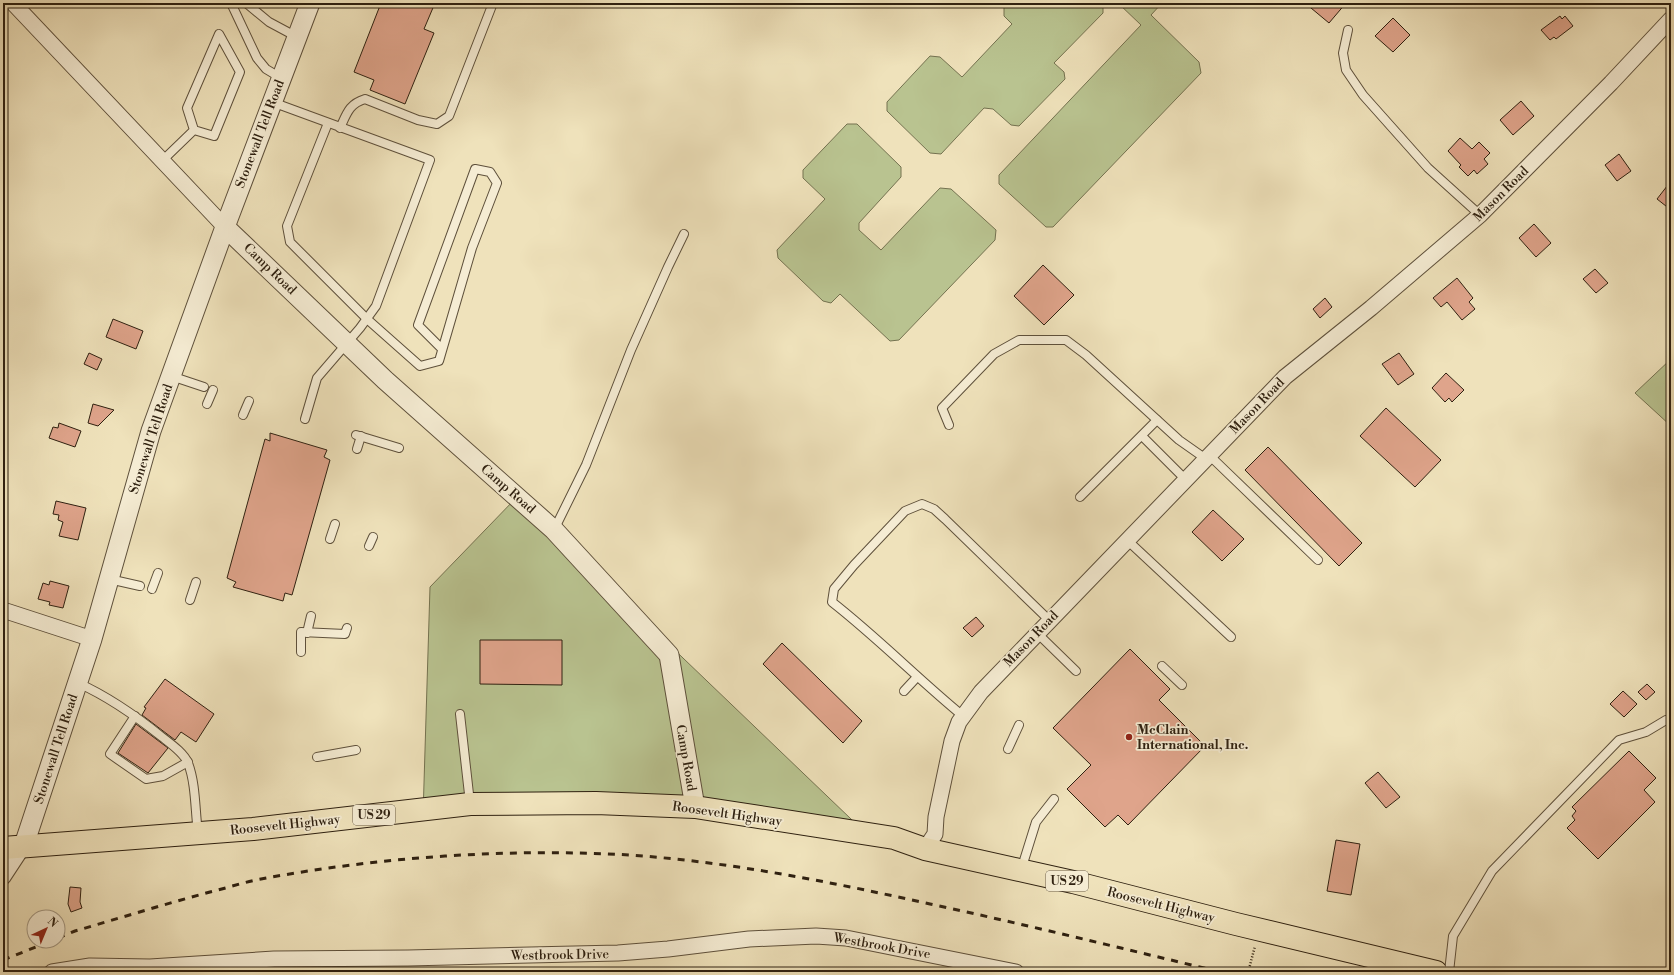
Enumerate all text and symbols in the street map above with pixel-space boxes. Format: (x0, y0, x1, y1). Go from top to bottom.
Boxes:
street label: Stonewall Tell Road (232, 77, 288, 190)
street label: Mason Road (1470, 163, 1532, 225)
street label: Camp Road (240, 240, 300, 299)
street label: Mason Road (1226, 374, 1288, 437)
street label: Stonewall Tell Road (126, 381, 176, 496)
street label: Camp Road (477, 461, 539, 517)
street label: Mason Road (1000, 607, 1062, 670)
street label: Stonewall Tell Road (31, 691, 81, 806)
place label: McClain International, Inc. (1137, 722, 1248, 753)
street label: Camp Road (672, 724, 700, 793)
marker: McClain International, Inc. (1124, 732, 1134, 742)
street label: Roosevelt Highway (671, 798, 784, 830)
road number: US 29 (353, 805, 395, 825)
street label: Roosevelt Highway (229, 811, 342, 839)
road number: US 29 (1046, 871, 1088, 891)
street label: Roosevelt Highway (1105, 884, 1217, 926)
north arrow (26, 909, 66, 949)
text: N (44, 914, 60, 931)
street label: Westbrook Drive (831, 929, 932, 962)
street label: Westbrook Drive (510, 946, 610, 964)

